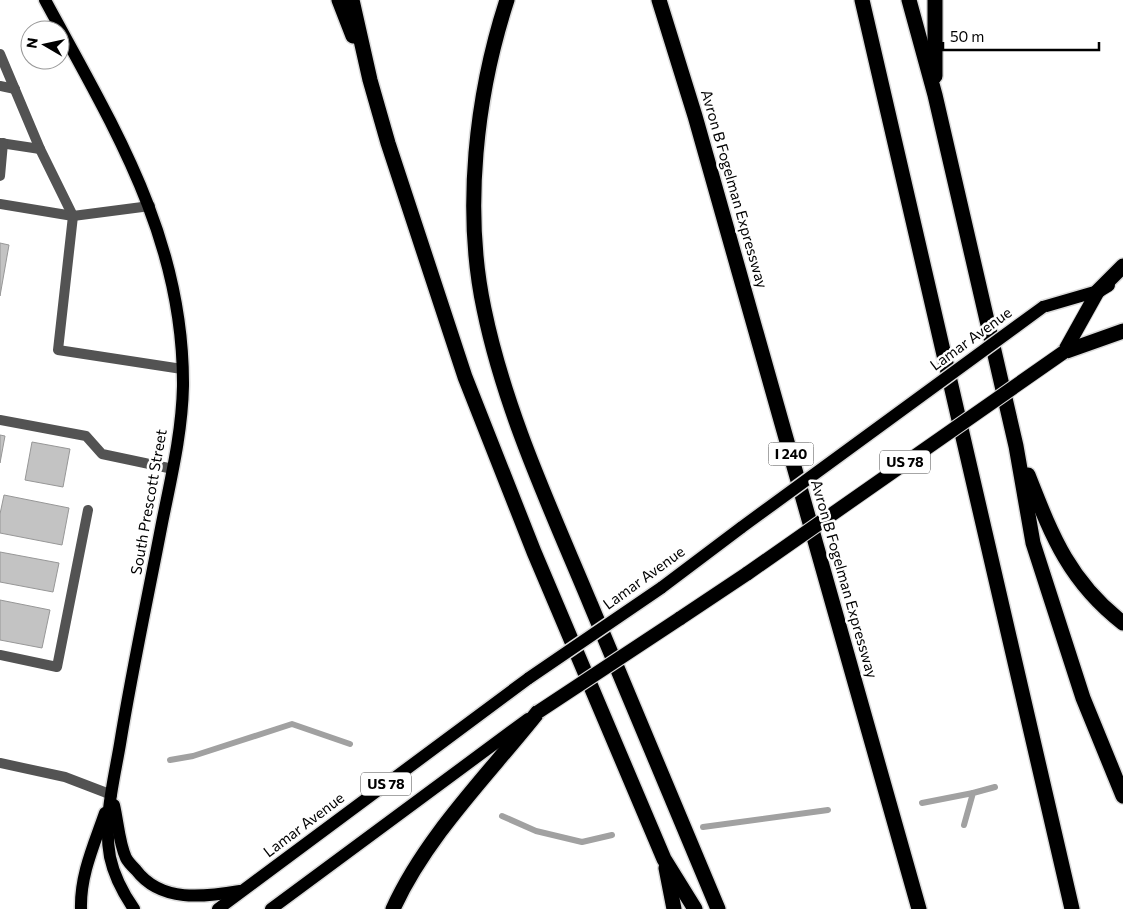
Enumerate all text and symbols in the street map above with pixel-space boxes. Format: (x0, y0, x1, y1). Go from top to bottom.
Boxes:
north arrow (20, 20, 70, 70)
scale bar (943, 20, 1099, 52)
text: 50 m (950, 27, 984, 45)
text: N (22, 36, 41, 49)
street label: Avron B Fogelman Expressway (698, 87, 772, 290)
street label: Lamar Avenue (926, 303, 1015, 374)
street label: South Prescott Street (126, 428, 170, 576)
road number: I 240 (768, 442, 814, 466)
road number: US 78 (880, 451, 930, 474)
street label: Avron B Fogelman Expressway (808, 477, 882, 680)
street label: Lamar Avenue (599, 542, 688, 613)
road number: US 78 (361, 772, 411, 796)
street label: Lamar Avenue (260, 788, 347, 860)

